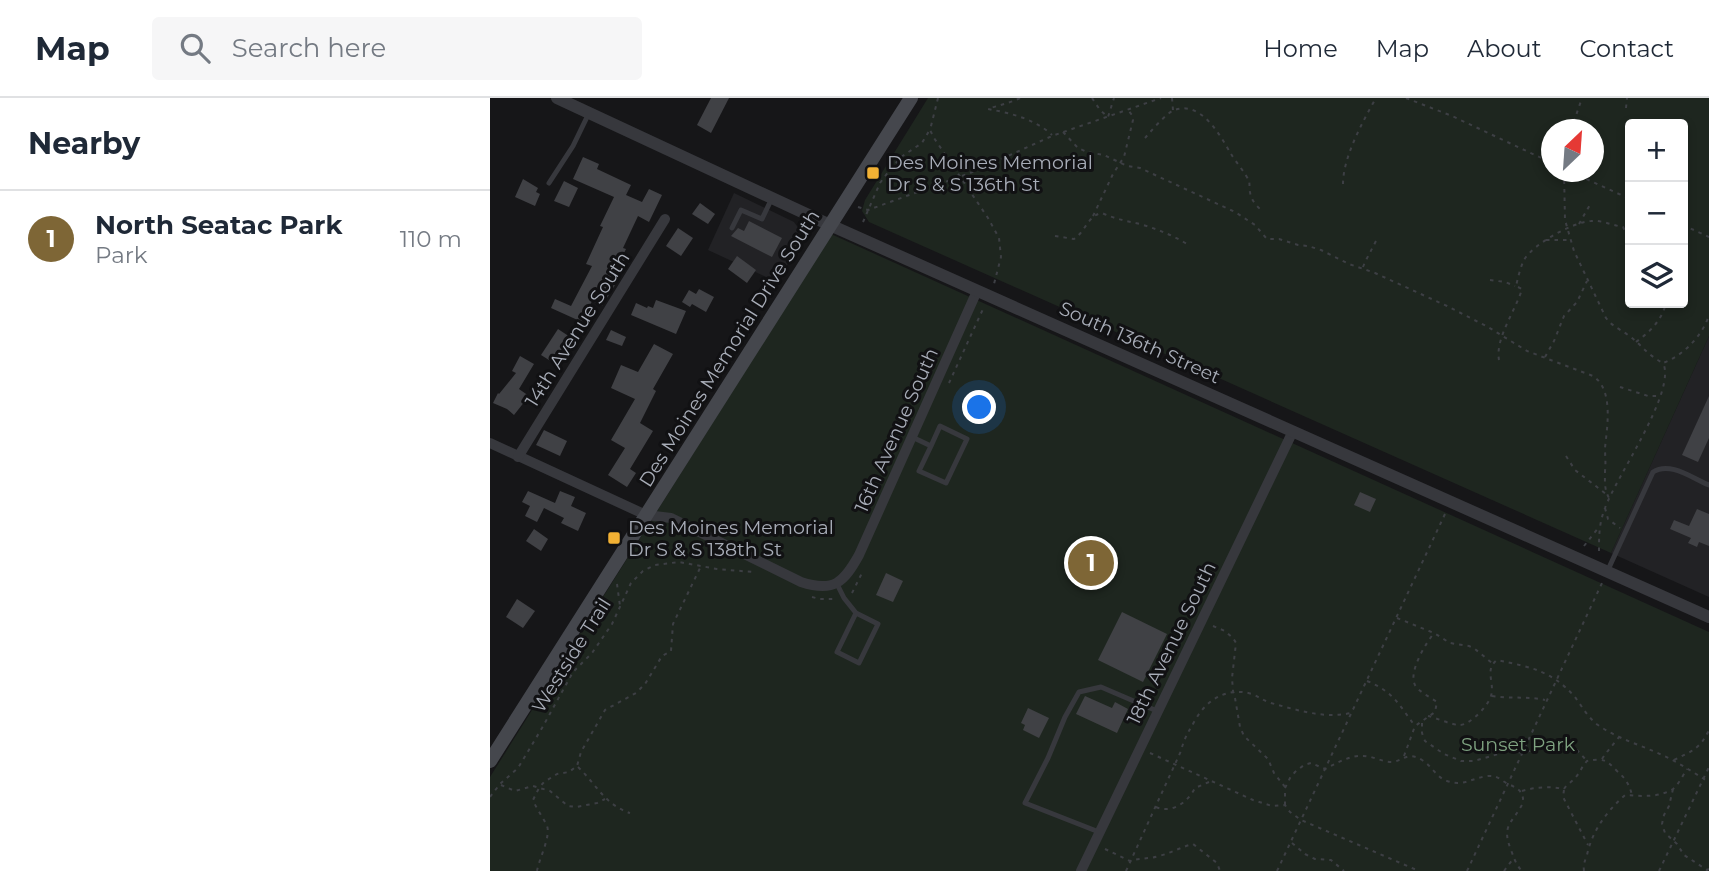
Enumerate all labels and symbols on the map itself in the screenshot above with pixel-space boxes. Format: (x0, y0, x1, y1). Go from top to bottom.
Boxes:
north arrow (1541, 119, 1604, 182)
place label: Des Moines Memorial Dr S & S 136th St (887, 151, 1093, 196)
marker: Des Moines Memorial Dr S & S 136th St (865, 165, 881, 181)
street label: Des Moines Memorial Drive South (634, 205, 825, 491)
street label: 14th Avenue South (520, 247, 634, 411)
street label: South 136th Street (1056, 297, 1224, 388)
street label: 16th Avenue South (850, 344, 943, 516)
your location (962, 390, 996, 424)
place label: Des Moines Memorial Dr S & S 138th St (628, 516, 834, 561)
marker: Des Moines Memorial Dr S & S 138th St (606, 530, 622, 546)
pin: 1 (1068, 537, 1114, 589)
street label: 18th Avenue South (1122, 558, 1221, 728)
street label: Westside Trail (527, 594, 616, 717)
park label: Sunset Park (1461, 733, 1576, 756)

